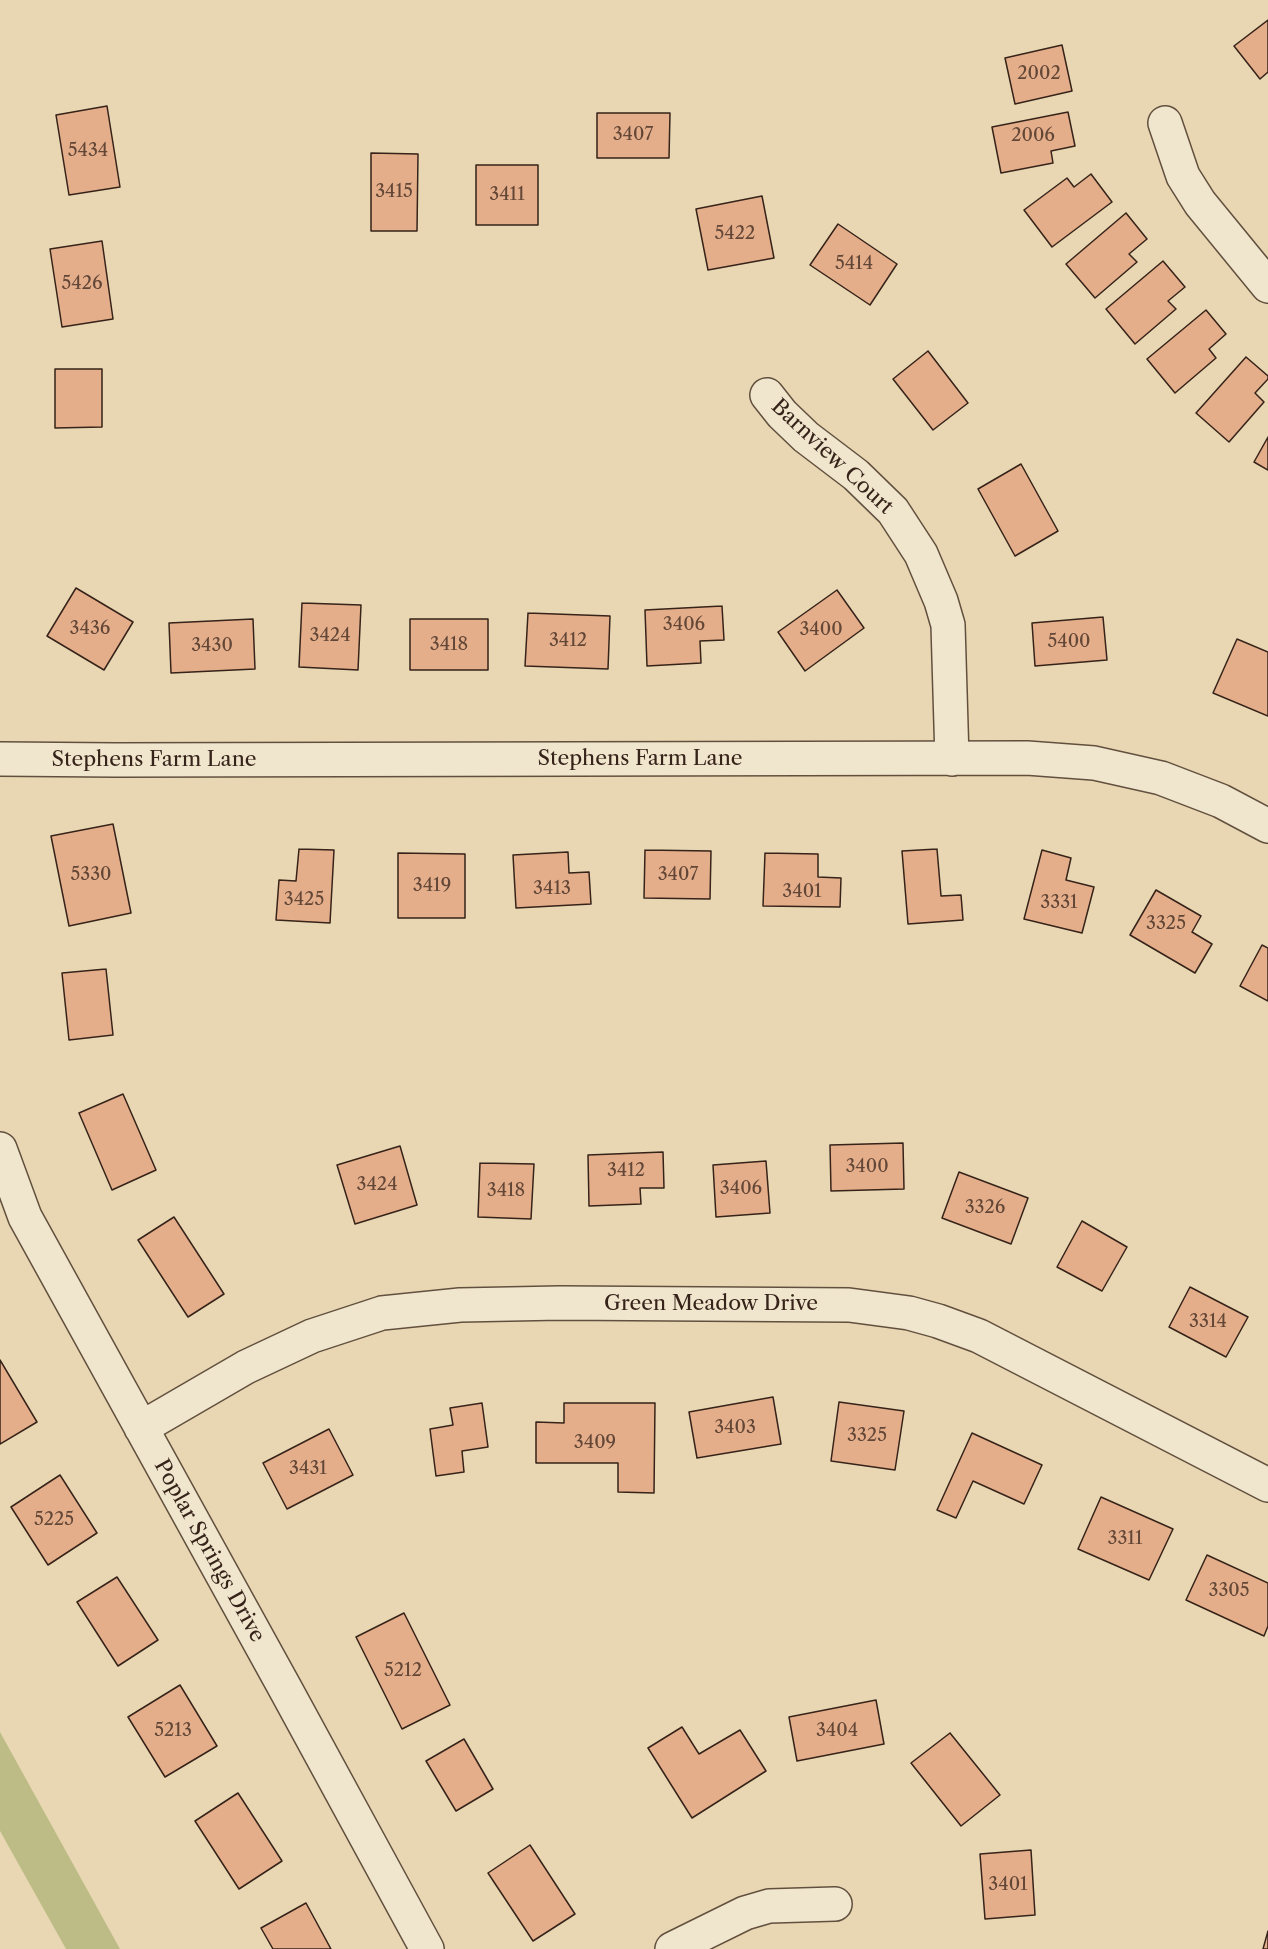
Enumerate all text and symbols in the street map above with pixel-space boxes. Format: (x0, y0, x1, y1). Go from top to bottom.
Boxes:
house number: 2002 (1017, 63, 1061, 85)
house number: 3407 (613, 124, 653, 146)
house number: 2006 (1011, 125, 1055, 147)
house number: 5434 (68, 140, 108, 162)
house number: 3415 (375, 181, 413, 203)
house number: 3411 (489, 184, 525, 206)
house number: 5422 (715, 223, 755, 245)
house number: 5414 (835, 253, 873, 275)
house number: 5426 (61, 273, 103, 295)
street label: Barnview Court (766, 394, 898, 520)
house number: 3406 (663, 614, 705, 636)
house number: 3436 (70, 618, 110, 640)
house number: 3400 (799, 619, 843, 641)
house number: 3424 (309, 625, 351, 647)
house number: 3412 (549, 630, 587, 652)
house number: 5400 (1047, 631, 1091, 653)
house number: 3418 (430, 634, 468, 656)
house number: 3430 (191, 635, 233, 657)
street label: Stephens Farm Lane (537, 746, 743, 772)
street label: Stephens Farm Lane (51, 747, 257, 773)
house number: 5330 (70, 864, 112, 886)
house number: 3407 (658, 864, 698, 886)
house number: 3419 (413, 875, 451, 897)
house number: 3413 (533, 878, 571, 900)
house number: 3401 (782, 881, 822, 903)
house number: 3425 (284, 889, 324, 911)
house number: 3331 (1040, 892, 1078, 914)
house number: 3325 (1146, 913, 1186, 935)
house number: 3400 (845, 1156, 889, 1178)
house number: 3412 (607, 1160, 645, 1182)
house number: 3424 (356, 1174, 398, 1196)
house number: 3406 (720, 1178, 762, 1200)
house number: 3418 (487, 1180, 525, 1202)
house number: 3326 (965, 1197, 1005, 1219)
street label: Green Meadow Drive (604, 1291, 818, 1317)
house number: 3314 (1189, 1311, 1227, 1333)
house number: 3403 (714, 1417, 756, 1439)
house number: 3325 (847, 1425, 887, 1447)
house number: 3409 (574, 1432, 616, 1454)
street label: Poplar Springs Drive (148, 1455, 270, 1647)
house number: 3431 (289, 1458, 327, 1480)
house number: 5225 (34, 1509, 74, 1531)
house number: 3311 (1108, 1528, 1142, 1550)
house number: 3305 (1208, 1580, 1250, 1602)
house number: 5212 (384, 1660, 422, 1682)
house number: 5213 (154, 1720, 192, 1742)
house number: 3404 (816, 1720, 858, 1742)
house number: 3401 (988, 1874, 1028, 1896)

